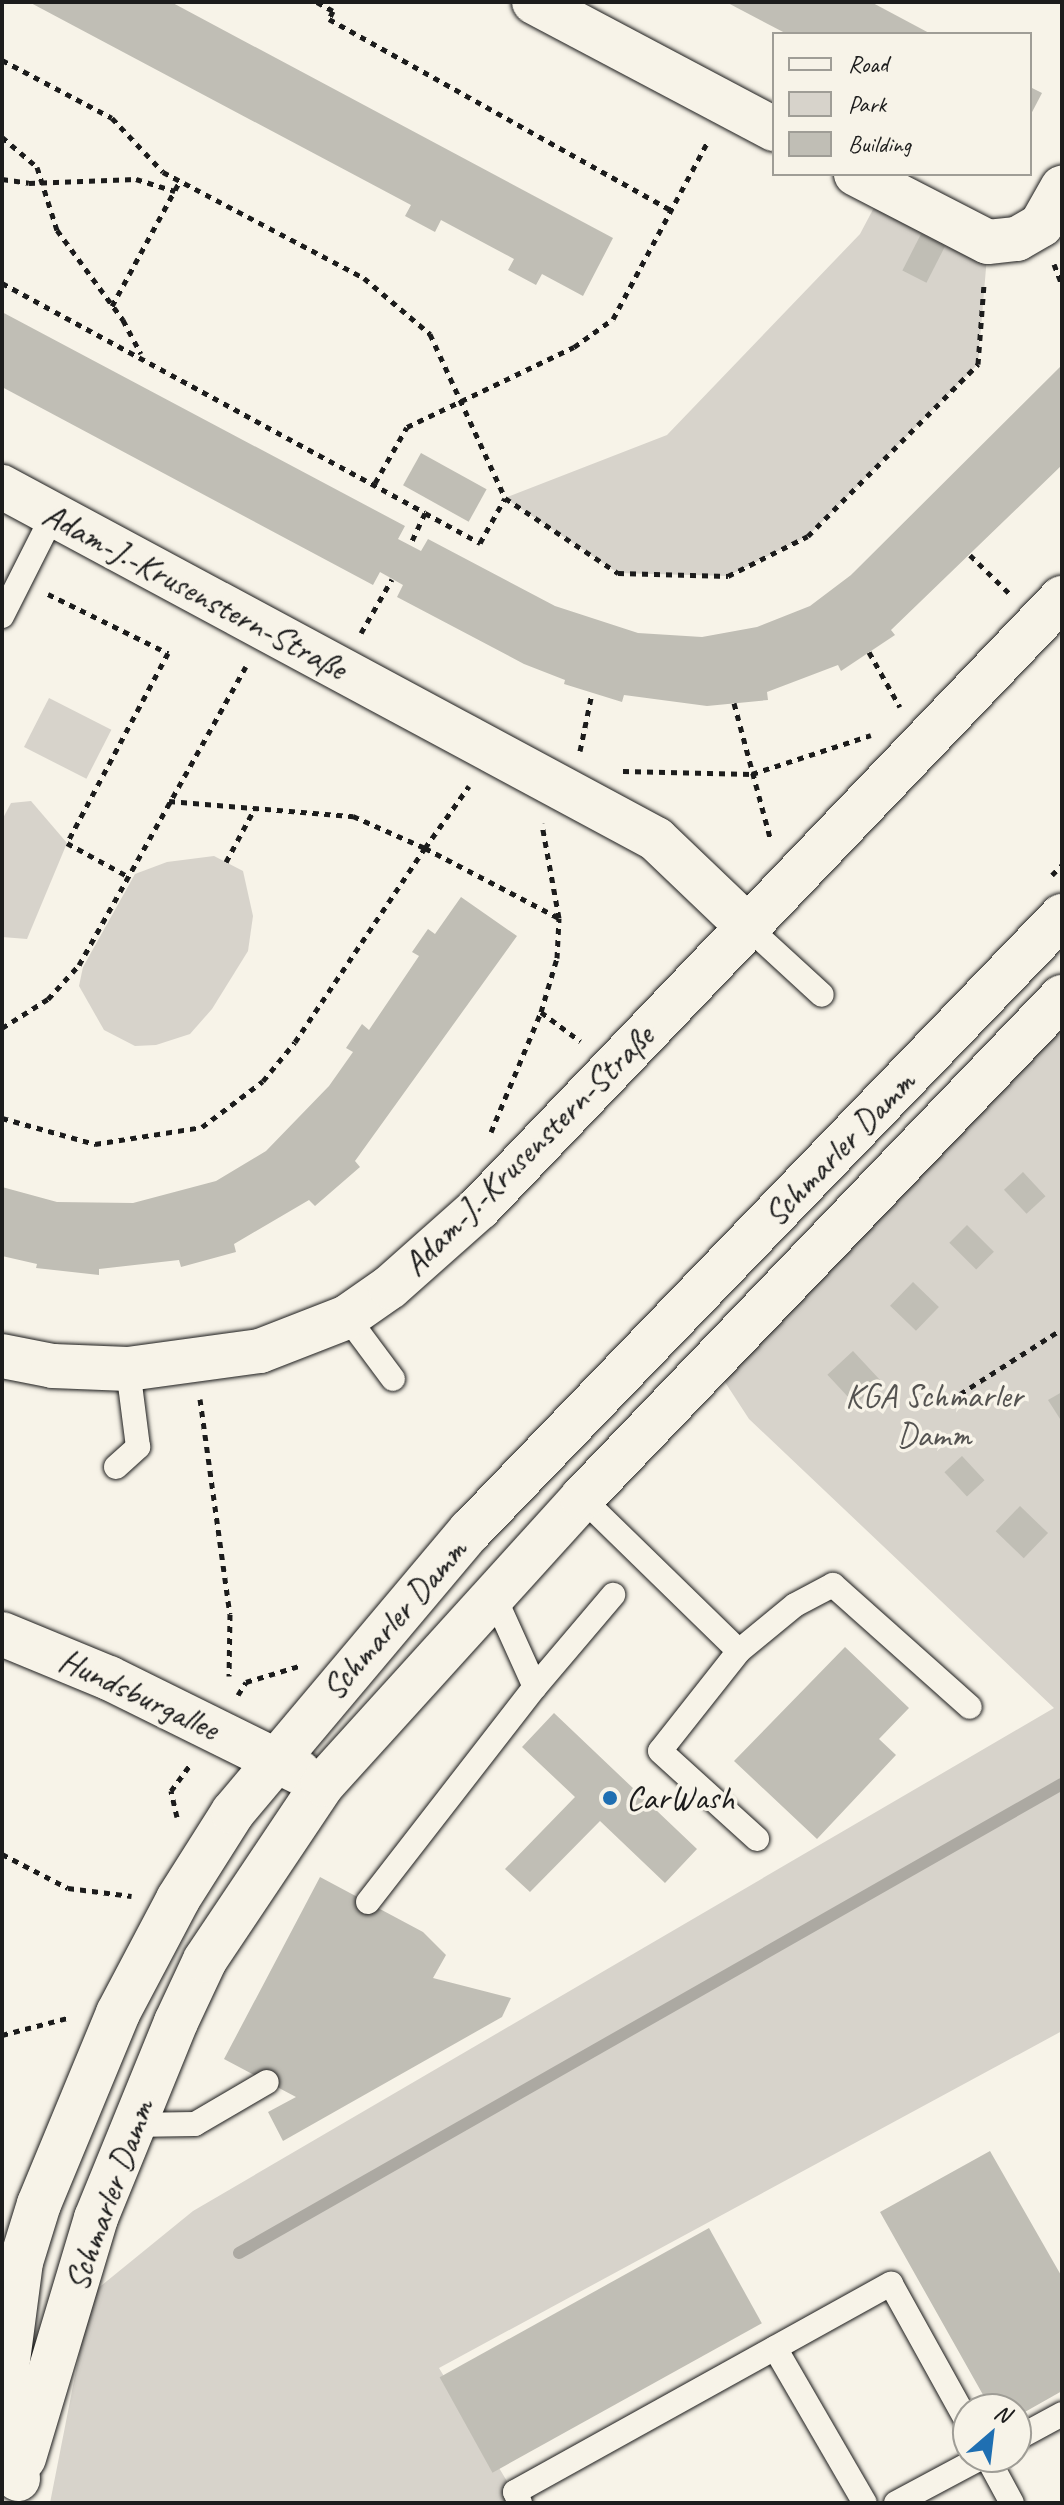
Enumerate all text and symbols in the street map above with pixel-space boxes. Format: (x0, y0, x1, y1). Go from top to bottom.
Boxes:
legend (772, 32, 1032, 176)
text: Road (848, 49, 888, 79)
text: Park (848, 89, 886, 119)
text: Building (848, 129, 911, 159)
street label: Adam-J.-Krusenstern-Straße (36, 494, 354, 688)
street label: Adam-J.-Krusenstern-Straße (394, 1016, 662, 1284)
street label: Schmarler Damm (754, 1061, 924, 1235)
park label: KGA Schmarler Damm (845, 1375, 1023, 1454)
street label: Schmarler Damm (313, 1530, 475, 1708)
street label: Hundsburgallee (53, 1639, 225, 1749)
place label: CarWash (626, 1778, 734, 1818)
marker: CarWash (601, 1789, 619, 1807)
street label: Schmarler Damm (55, 2094, 163, 2296)
north arrow (952, 2393, 1032, 2473)
text: N (990, 2398, 1015, 2429)

